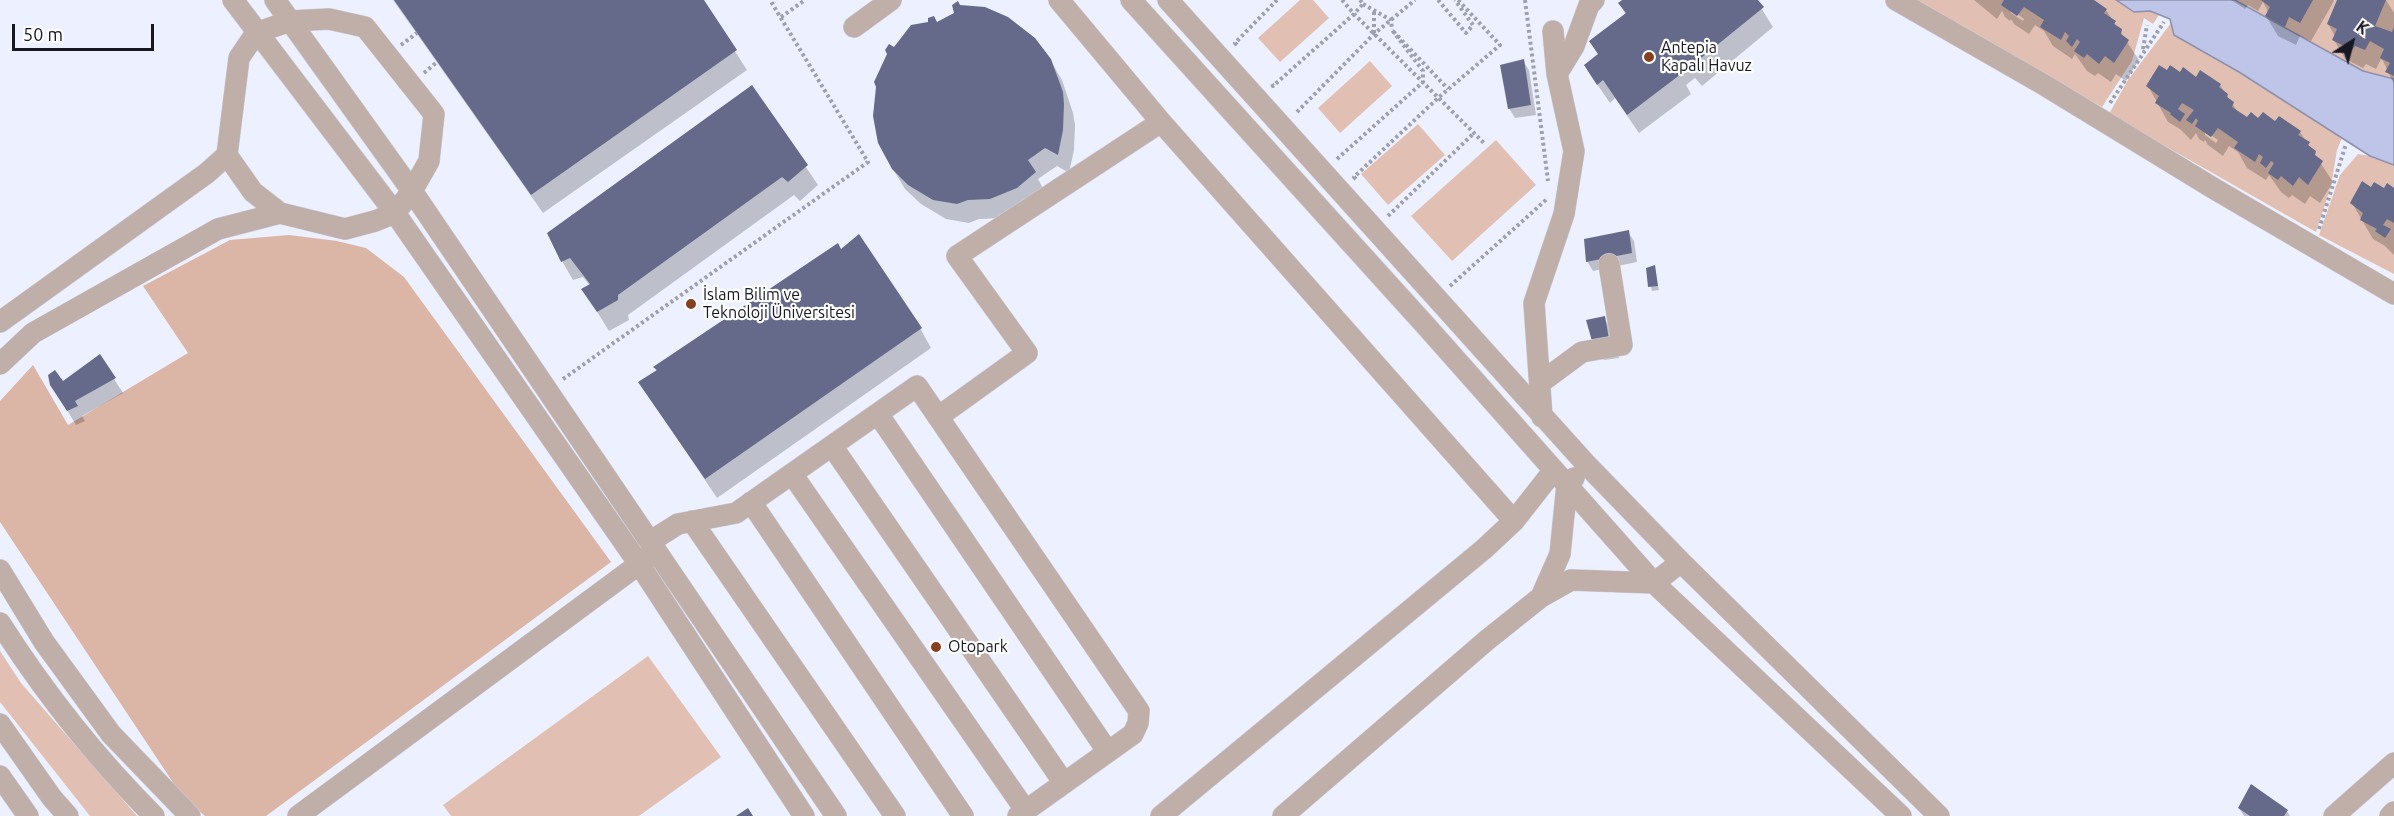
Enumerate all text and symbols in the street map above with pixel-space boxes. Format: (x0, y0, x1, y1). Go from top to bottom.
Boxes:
scale bar (15, 12, 158, 50)
north arrow (2322, 12, 2382, 72)
text: K (2353, 17, 2372, 38)
text: 50 m (23, 24, 63, 44)
place label: Antepia Kapalı Havuz (1661, 38, 1752, 76)
marker: Antepia Kapalı Havuz (1642, 50, 1656, 64)
place label: İslam Bilim ve Teknoloji Üniversitesi (703, 285, 855, 323)
marker: İslam Bilim ve Teknoloji Üniversitesi (684, 297, 698, 311)
place label: Otopark (948, 637, 1008, 657)
marker: Otopark (929, 640, 943, 654)

